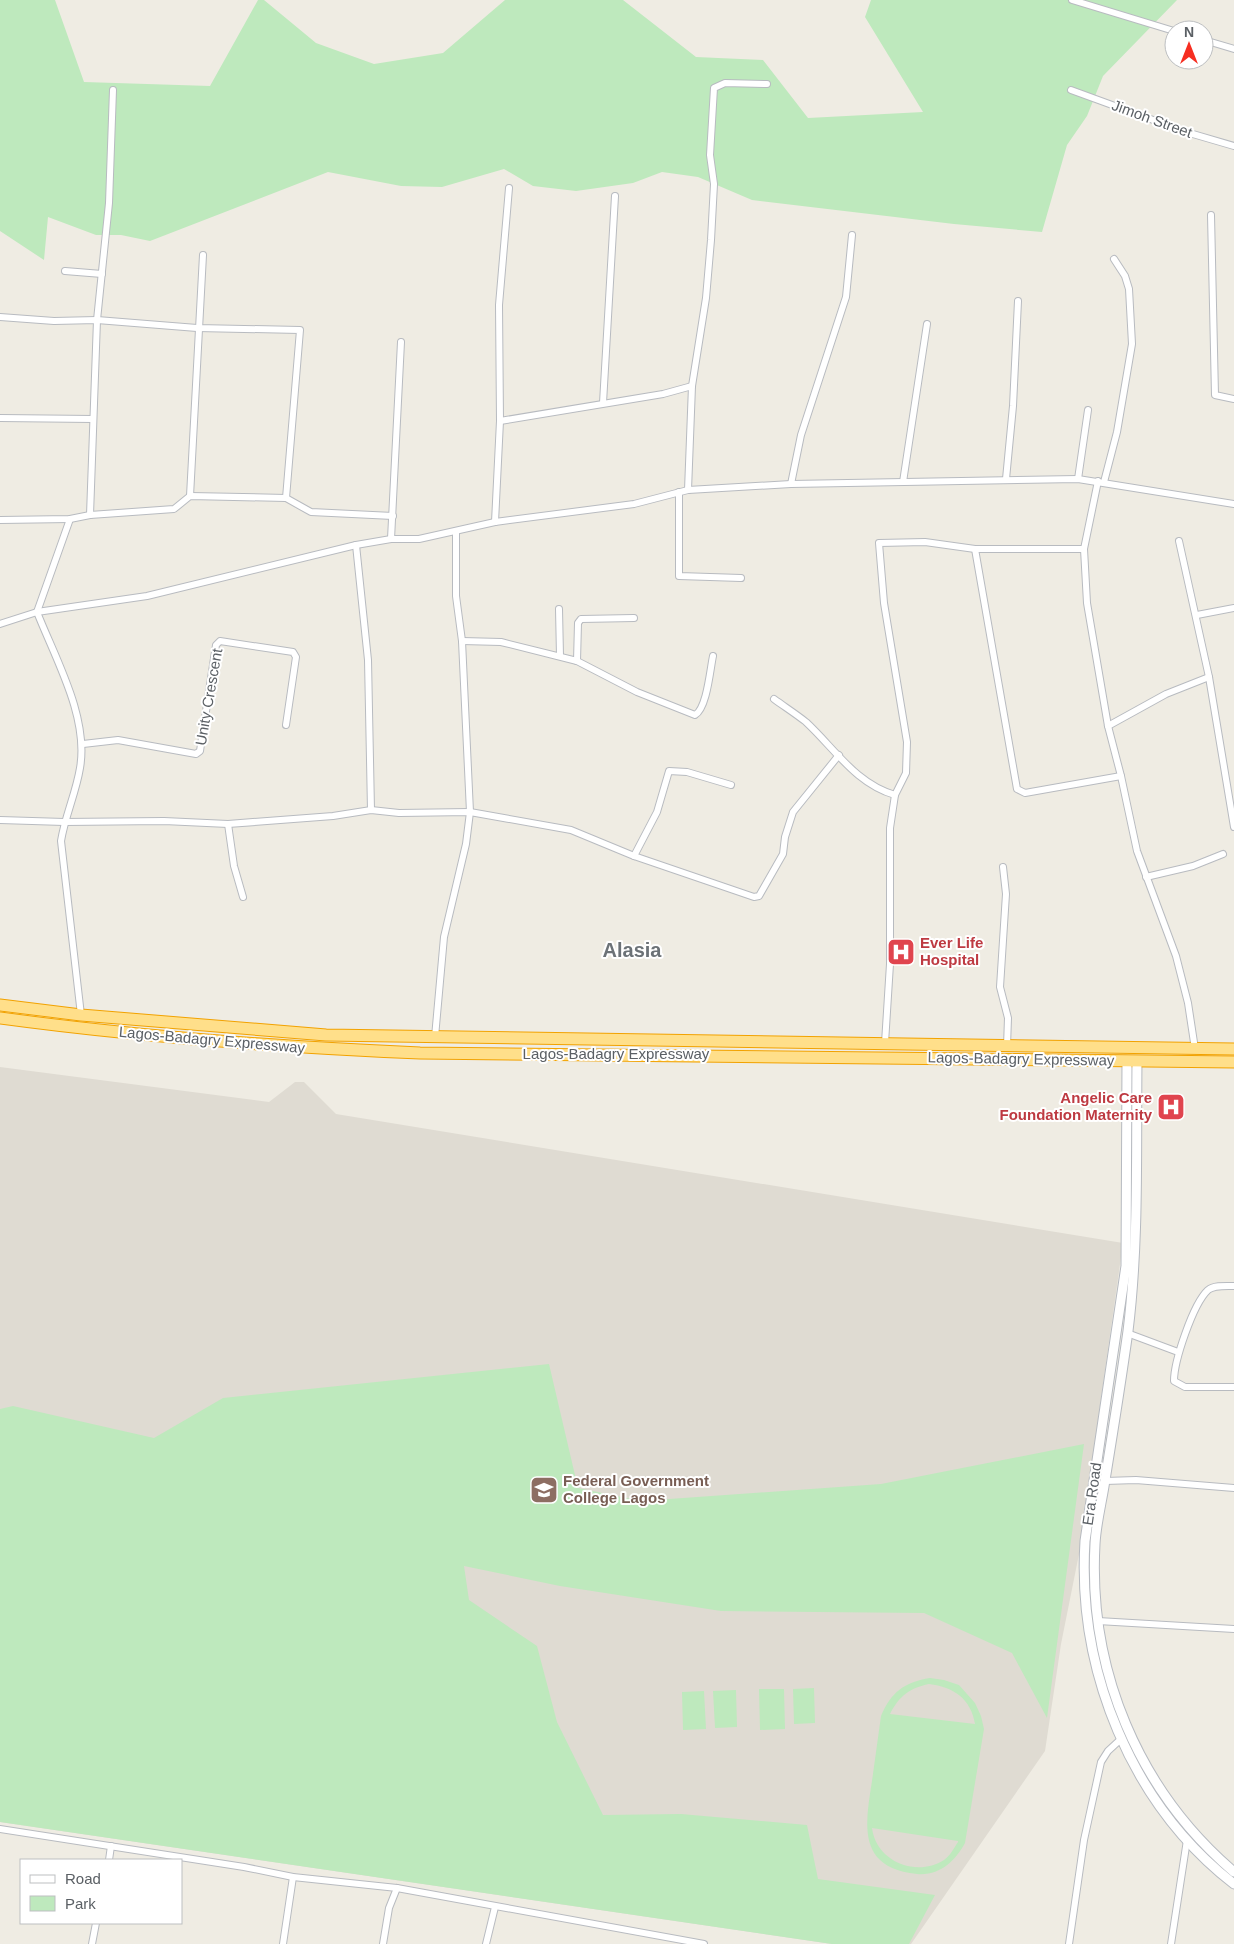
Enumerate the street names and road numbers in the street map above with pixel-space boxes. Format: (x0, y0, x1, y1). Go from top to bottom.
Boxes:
street label: Jimoh Street (1110, 96, 1195, 141)
street label: Unity Crescent (192, 646, 226, 747)
street label: Lagos-Badagry Expressway (118, 1023, 306, 1056)
street label: Lagos-Badagry Expressway (523, 1045, 710, 1062)
street label: Lagos-Badagry Expressway (927, 1048, 1115, 1069)
street label: Era Road (1079, 1461, 1104, 1526)

